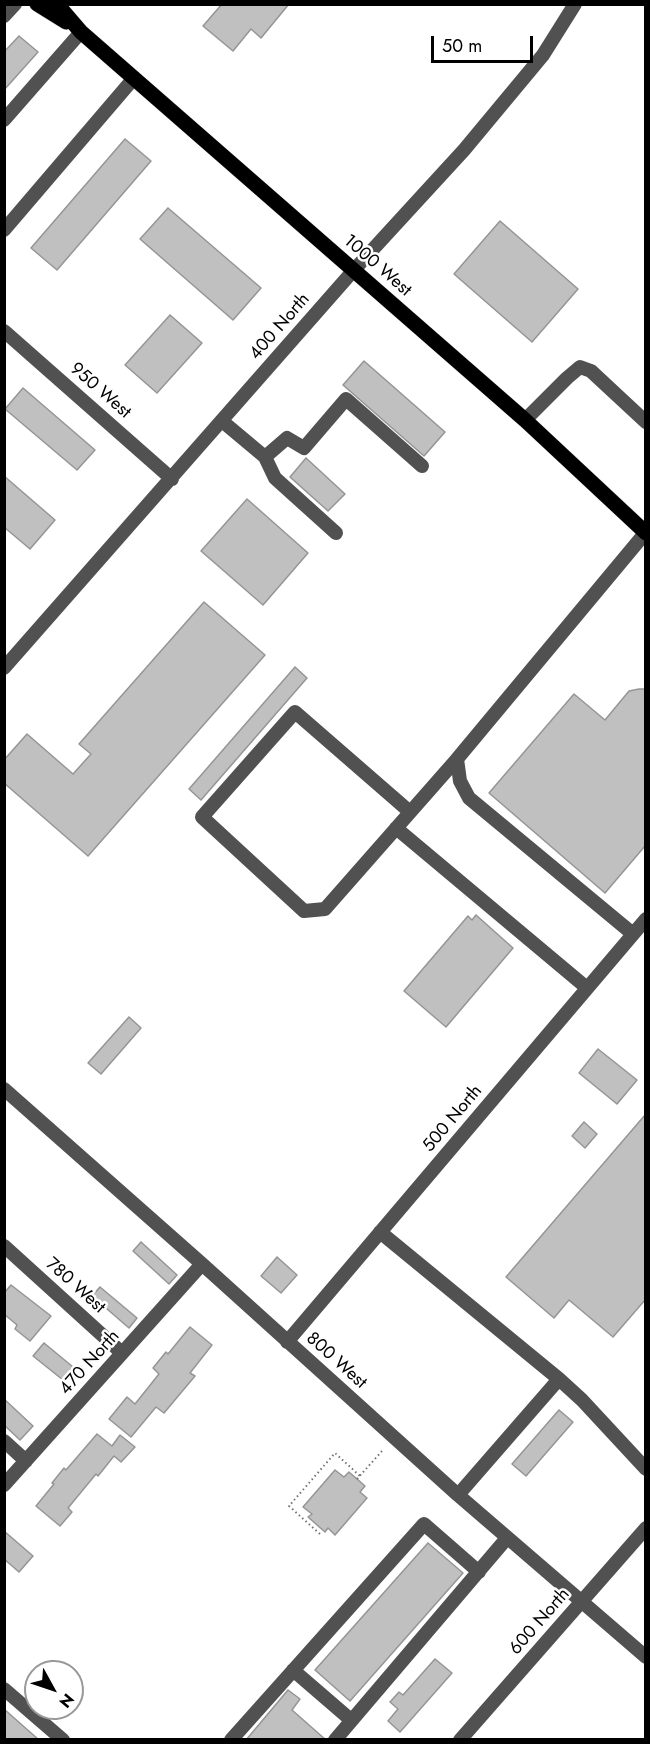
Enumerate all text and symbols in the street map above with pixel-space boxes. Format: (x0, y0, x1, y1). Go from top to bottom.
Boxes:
scale bar (434, 24, 536, 62)
text: 50 m (442, 33, 482, 59)
street label: 1000 West (339, 231, 415, 301)
street label: 400 North (245, 289, 315, 365)
street label: 950 West (65, 359, 135, 423)
street label: 500 North (419, 1081, 487, 1157)
street label: 780 West (41, 1254, 109, 1318)
street label: 470 North (55, 1326, 125, 1400)
street label: 800 West (301, 1328, 371, 1394)
street label: 600 North (505, 1584, 575, 1660)
north arrow (24, 1660, 84, 1720)
text: N (54, 1688, 80, 1713)

